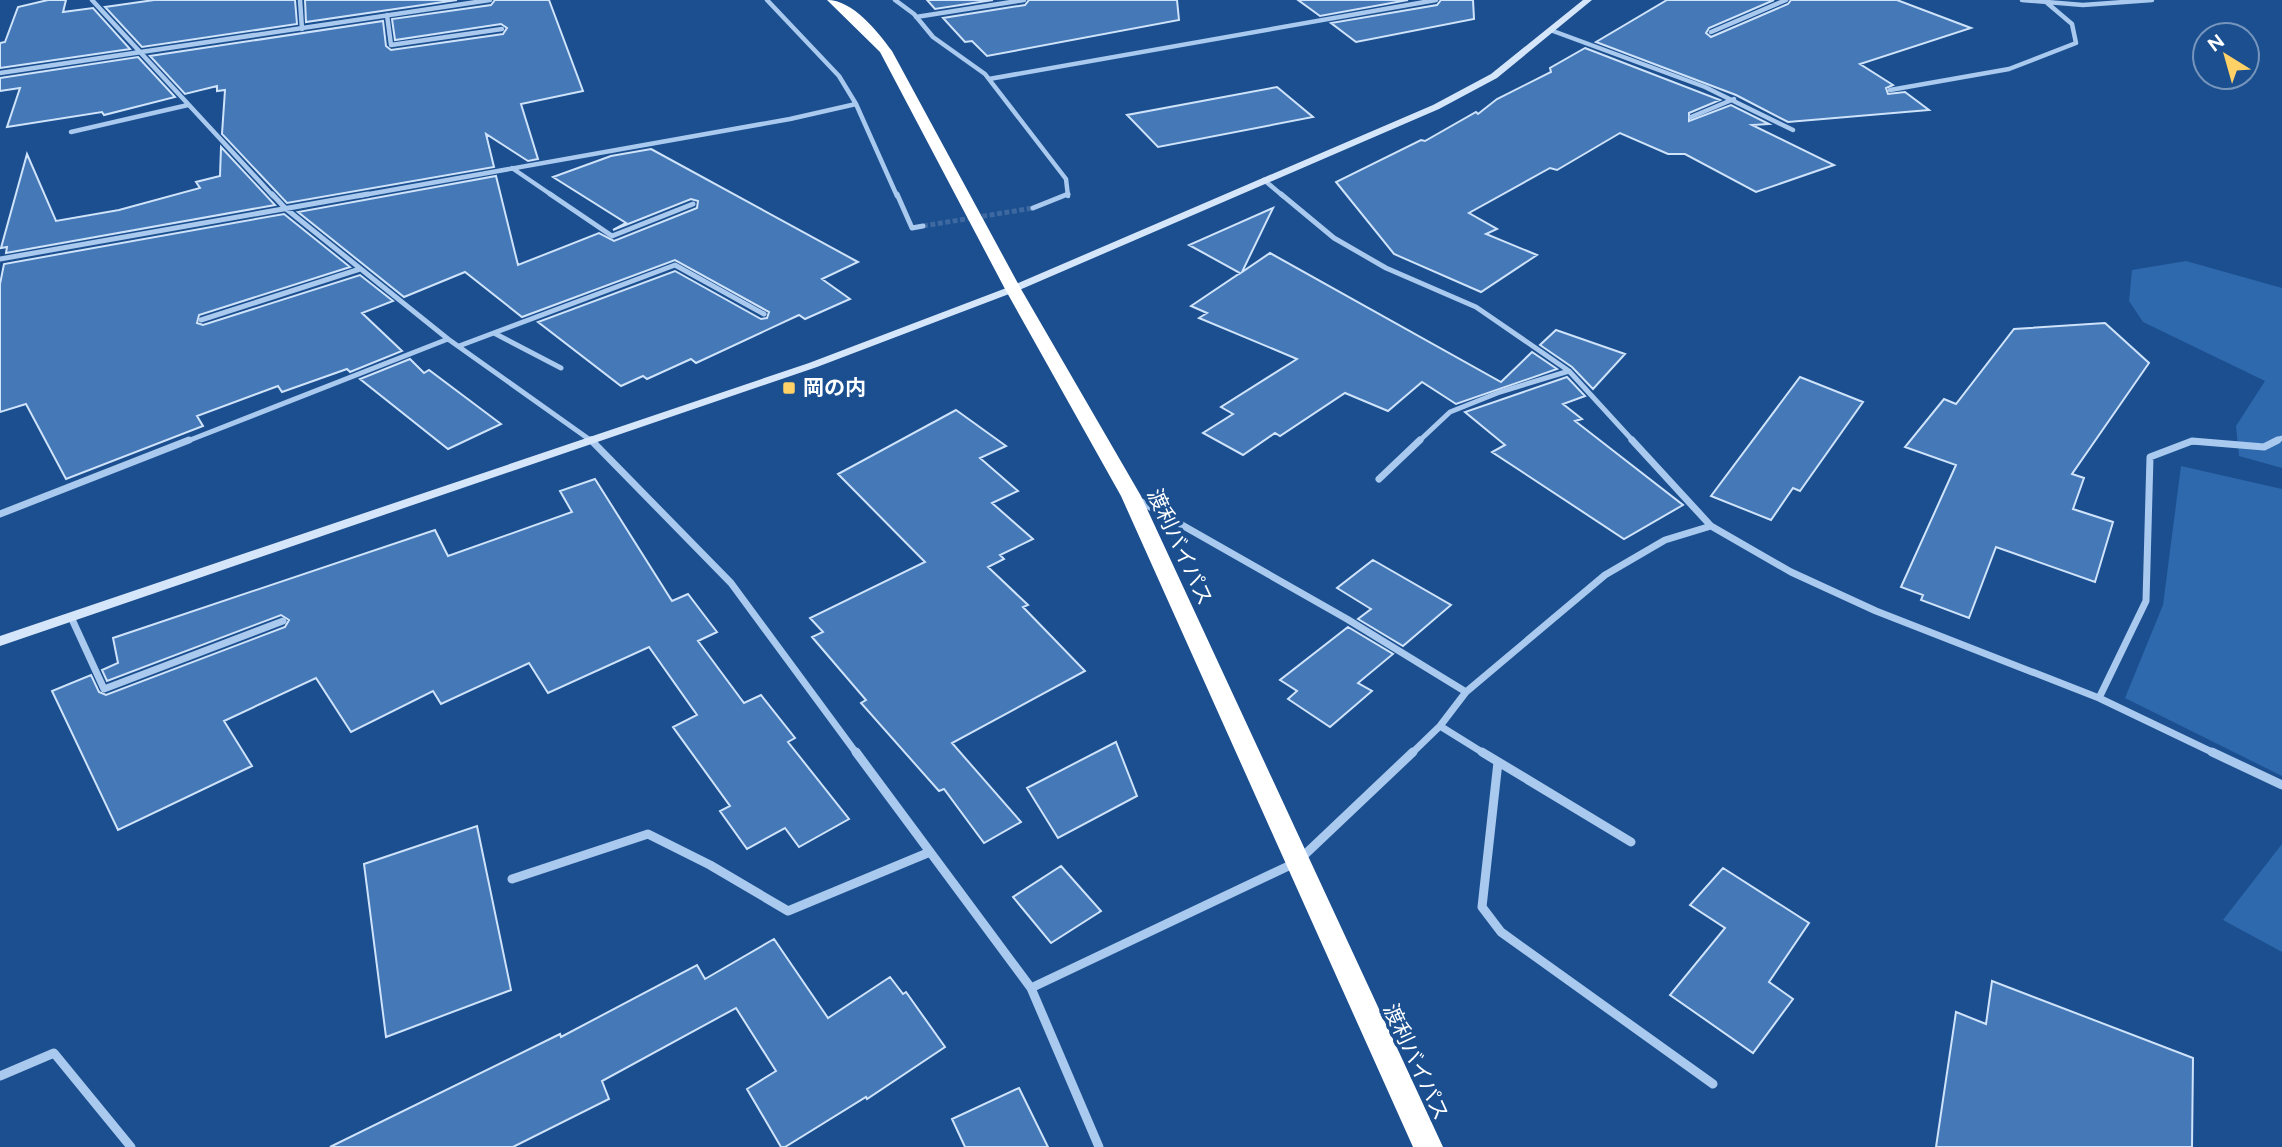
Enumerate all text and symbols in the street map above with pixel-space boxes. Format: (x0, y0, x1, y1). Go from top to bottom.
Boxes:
north arrow (2191, 21, 2261, 91)
text: N (2203, 29, 2229, 56)
place label: 岡の内 (803, 375, 866, 400)
marker: 岡の内 (781, 380, 797, 396)
street label: 渡利バイパス (1143, 485, 1218, 609)
street label: 渡利バイパス (1379, 1000, 1454, 1124)

